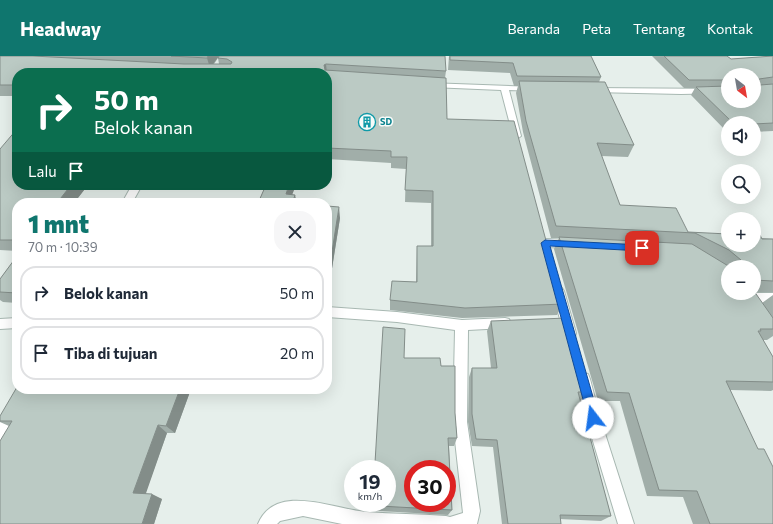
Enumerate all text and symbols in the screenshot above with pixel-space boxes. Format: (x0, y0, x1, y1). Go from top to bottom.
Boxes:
text: Headway (20, 17, 101, 40)
text: Beranda (508, 20, 560, 37)
text: Peta (582, 20, 611, 37)
text: Tentang (633, 20, 685, 37)
text: Kontak (707, 20, 753, 37)
north arrow (721, 68, 761, 108)
map controls (721, 68, 761, 300)
text: 50 m (94, 82, 159, 116)
icon: right (28, 84, 80, 136)
building icon: SD (357, 112, 377, 132)
text: Belok kanan (94, 116, 193, 138)
place label: SD (380, 116, 392, 127)
button: sound (721, 116, 761, 156)
icon: arrive (65, 160, 87, 182)
text: Lalu (28, 162, 57, 180)
button: search (721, 164, 761, 204)
text: 1 mnt (28, 209, 89, 238)
button: close (274, 211, 316, 253)
button: + (721, 212, 761, 252)
pin (625, 231, 659, 265)
icon: arrive (631, 237, 653, 259)
text: 70 m · 10:39 (28, 239, 98, 255)
button: − (721, 260, 761, 300)
icon: right (30, 282, 52, 304)
text: Belok kanan (64, 284, 148, 302)
text: 50 m (280, 284, 314, 302)
icon: arrive (30, 342, 52, 364)
text: Tiba di tujuan (64, 344, 158, 362)
text: 20 m (280, 344, 314, 362)
position arrow (572, 397, 614, 439)
speed limit sign: 30 (404, 460, 456, 512)
text: 19 (359, 469, 381, 493)
text: km/h (358, 490, 382, 502)

